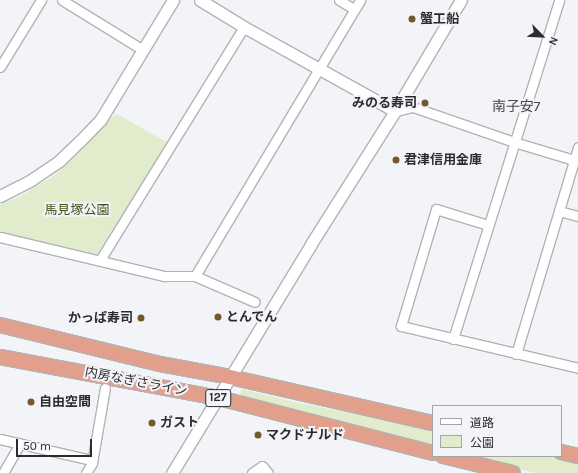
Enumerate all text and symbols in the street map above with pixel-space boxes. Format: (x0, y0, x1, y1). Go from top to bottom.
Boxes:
place label: 蟹工船 (420, 11, 459, 27)
marker: 蟹工船 (407, 14, 417, 24)
north arrow (522, 16, 562, 56)
text: N (546, 35, 561, 47)
place label: みのる寿司 (352, 95, 417, 111)
marker: みのる寿司 (420, 98, 430, 108)
district label: 南子安7 (492, 99, 540, 115)
place label: 君津信用金庫 (404, 152, 482, 168)
marker: 君津信用金庫 (391, 155, 401, 165)
park label: 馬見塚公園 (45, 202, 109, 218)
place label: とんでん (226, 309, 278, 325)
place label: かっぱ寿司 (68, 310, 133, 326)
marker: とんでん (213, 312, 223, 322)
marker: かっぱ寿司 (136, 313, 146, 323)
street label: 内房なぎさライン (83, 364, 189, 400)
road number: 127 (205, 388, 231, 408)
place label: 自由空間 (39, 394, 91, 410)
marker: 自由空間 (26, 397, 36, 407)
legend (432, 405, 562, 457)
place label: ガスト (160, 415, 199, 431)
text: 道路 (470, 416, 494, 430)
marker: ガスト (147, 418, 157, 428)
place label: マクドナルド (266, 427, 344, 443)
marker: マクドナルド (253, 430, 263, 440)
scale bar (18, 431, 94, 457)
text: 公園 (470, 436, 494, 450)
text: 50 m (23, 439, 51, 453)

